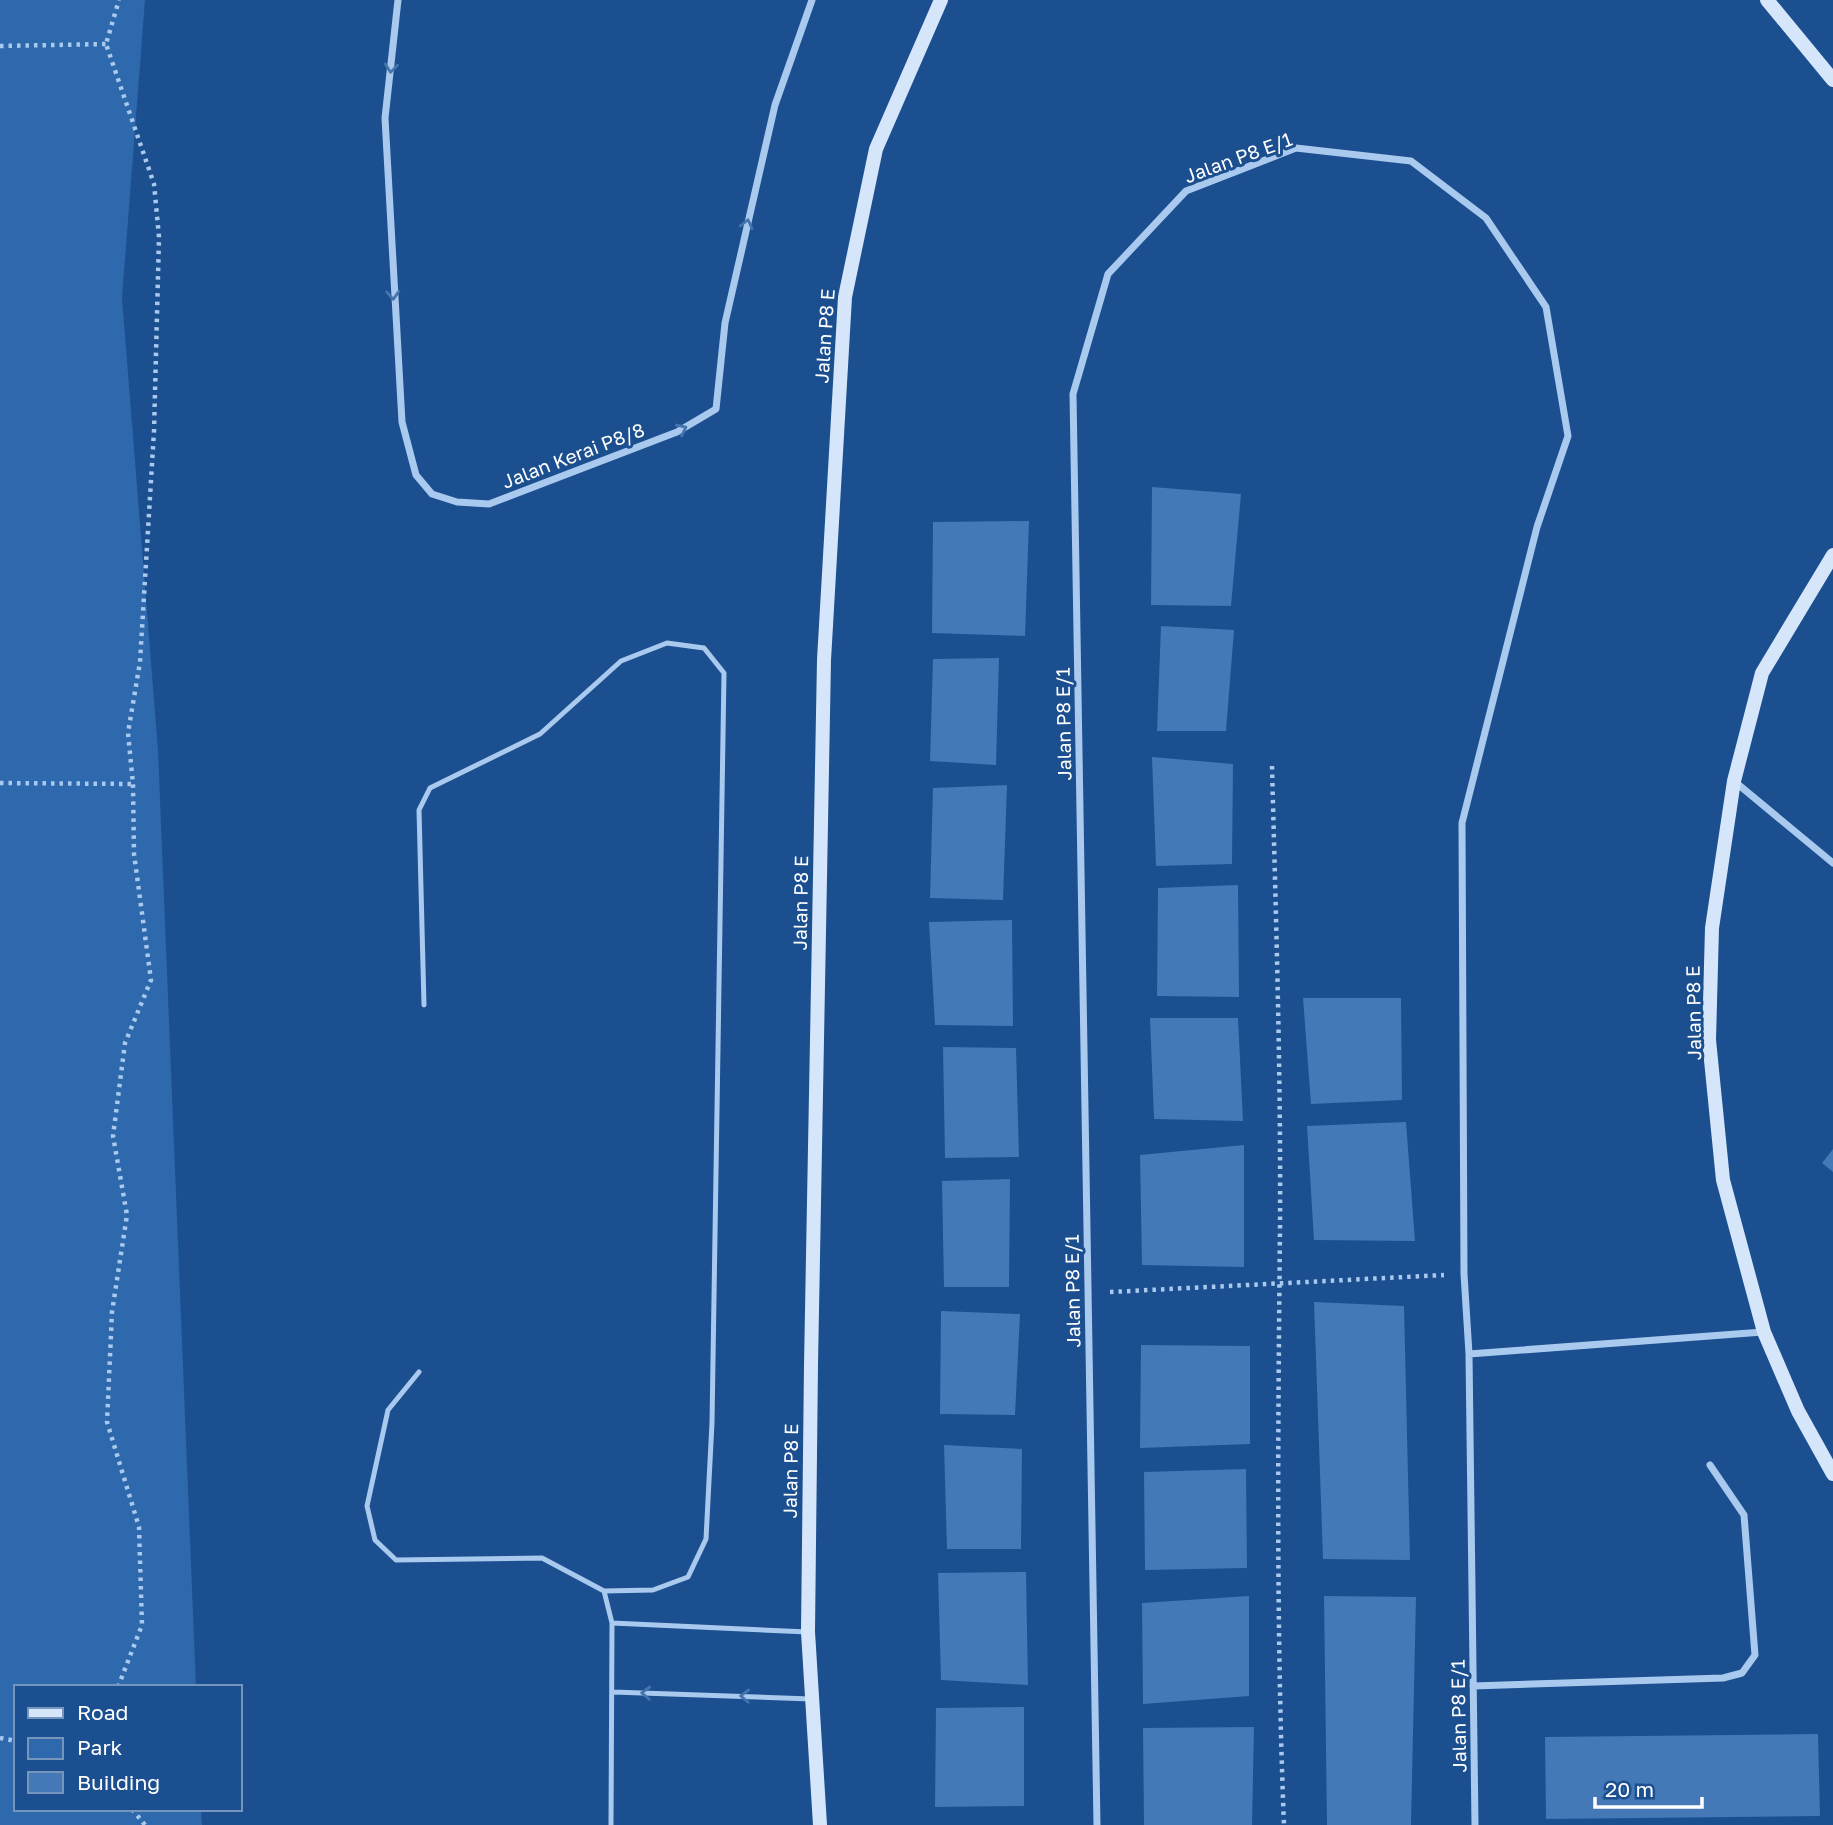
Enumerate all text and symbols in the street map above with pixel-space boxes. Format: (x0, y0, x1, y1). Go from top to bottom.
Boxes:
one-way arrow (383, 62, 398, 74)
street label: Jalan P8 E/1 (1181, 127, 1295, 187)
one-way arrow (739, 218, 754, 230)
street label: Jalan P8 E (809, 288, 839, 384)
one-way arrow (386, 290, 401, 301)
street label: Jalan Kerai P8/8 (498, 417, 648, 493)
one-way arrow (675, 423, 687, 437)
street label: Jalan P8 E/1 (1051, 667, 1075, 781)
street label: Jalan P8 E (788, 855, 812, 951)
street label: Jalan P8 E (1681, 965, 1705, 1061)
street label: Jalan P8 E/1 (1060, 1234, 1084, 1348)
street label: Jalan P8 E (778, 1423, 802, 1519)
street label: Jalan P8 E/1 (1446, 1659, 1470, 1773)
legend (14, 1685, 242, 1811)
one-way arrow (640, 1685, 651, 1700)
one-way arrow (739, 1689, 750, 1704)
text: Road (77, 1699, 128, 1725)
text: Park (77, 1734, 123, 1760)
scale bar (1595, 1766, 1702, 1810)
text: Building (77, 1769, 160, 1795)
text: 20 m (1605, 1776, 1654, 1802)

